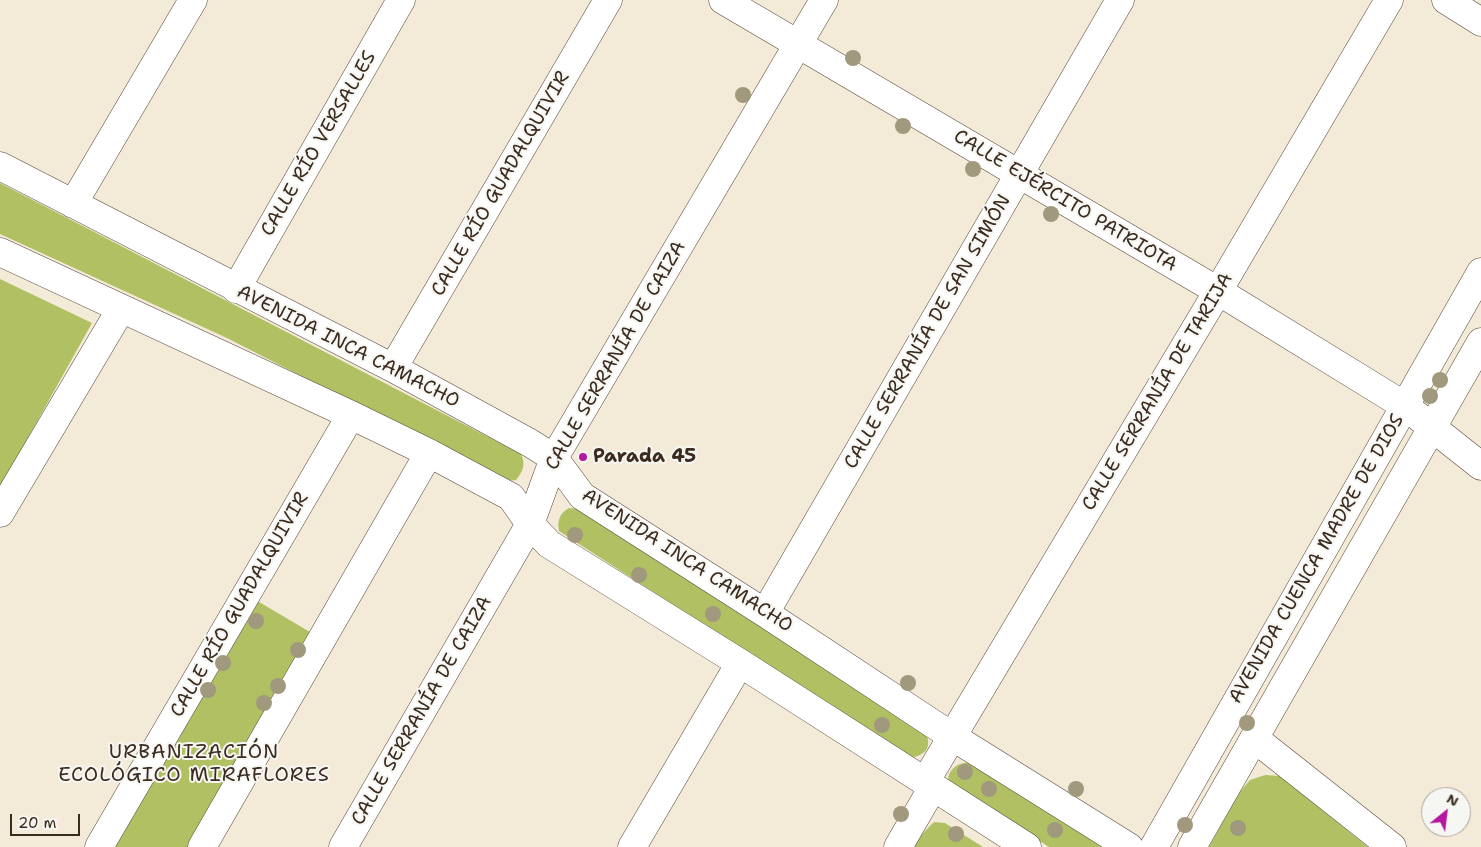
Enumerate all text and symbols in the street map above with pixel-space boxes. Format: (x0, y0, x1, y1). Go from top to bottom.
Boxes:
street label: CALLE RÍO VERSALLES (257, 47, 381, 241)
street label: CALLE RÍO GUADALQUIVIR (427, 68, 575, 300)
street label: CALLE EJÉRCITO PATRIOTA (949, 125, 1181, 277)
street label: CALLE SERRANÍA DE SAN SIMÓN (840, 191, 1016, 473)
street label: CALLE SERRANÍA DE CAIZA (541, 237, 691, 475)
street label: CALLE SERRANÍA DE TARIJA (1078, 269, 1238, 515)
street label: AVENIDA INCA CAMACHO (233, 281, 463, 413)
street label: AVENIDA CUENCA MADRE DE DIOS (1225, 410, 1409, 708)
place label: Parada 45 (593, 446, 696, 468)
marker: Parada 45 (577, 451, 589, 463)
street label: AVENIDA INCA CAMACHO (577, 484, 797, 638)
street label: CALLE RÍO GUADALQUIVIR (166, 489, 314, 721)
street label: CALLE SERRANÍA DE CAIZA (347, 592, 497, 830)
district label: URBANIZACIÓN ECOLÓGICO MIRAFLORES (56, 741, 332, 788)
north arrow (1421, 787, 1471, 837)
text: N (1444, 789, 1462, 810)
scale bar (12, 804, 82, 836)
text: 20 m (18, 813, 57, 833)

